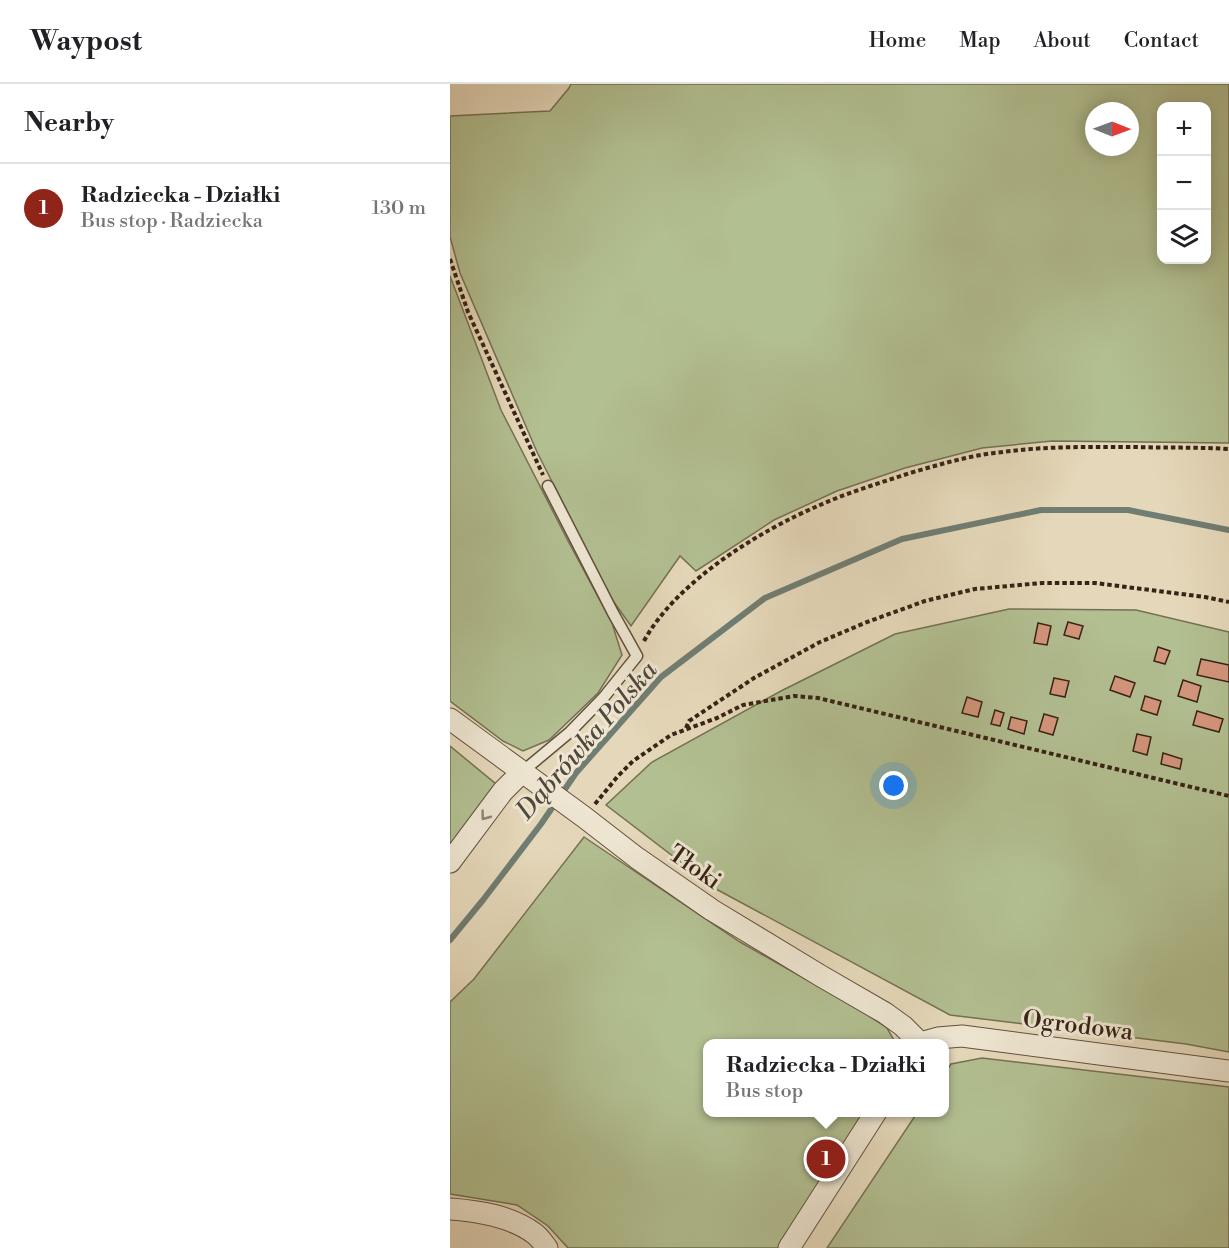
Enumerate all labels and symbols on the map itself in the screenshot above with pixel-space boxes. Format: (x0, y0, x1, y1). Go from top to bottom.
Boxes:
north arrow (1085, 102, 1139, 156)
water label: Dąbrówka Polska (509, 655, 665, 827)
your location (879, 771, 908, 800)
one-way arrow (481, 809, 492, 820)
street label: Tłoki (662, 839, 727, 897)
street label: Ogrodowa (1021, 1004, 1136, 1048)
pin: 1 (806, 1136, 845, 1182)

